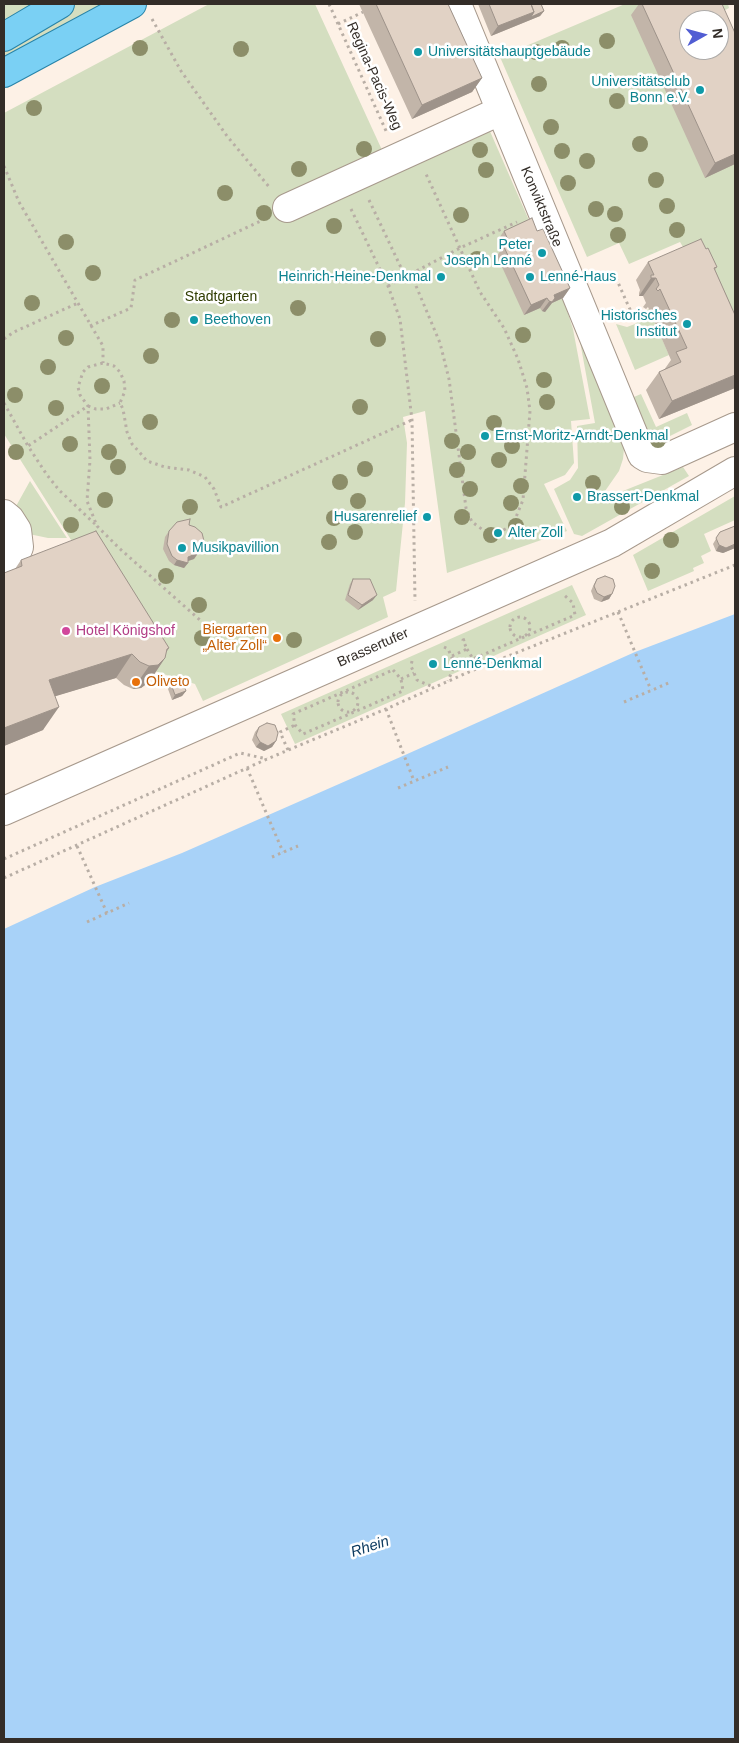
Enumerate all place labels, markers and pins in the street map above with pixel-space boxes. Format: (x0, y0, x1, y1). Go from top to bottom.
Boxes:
place label: Universitätshauptgebäude (428, 44, 591, 60)
marker: Universitätshauptgebäude (412, 46, 424, 58)
place label: Universitätsclub Bonn e.V. (591, 74, 690, 106)
marker: Universitätsclub Bonn e.V. (694, 84, 706, 96)
place label: Peter Joseph Lenné (444, 237, 532, 270)
marker: Peter Joseph Lenné (536, 247, 548, 259)
place label: Heinrich-Heine-Denkmal (279, 269, 431, 285)
place label: Lenné-Haus (540, 269, 616, 285)
marker: Heinrich-Heine-Denkmal (435, 271, 447, 283)
marker: Lenné-Haus (524, 271, 536, 283)
place label: Historisches Institut (601, 308, 677, 341)
place label: Beethoven (204, 312, 271, 328)
marker: Beethoven (188, 314, 200, 326)
marker: Historisches Institut (681, 318, 693, 330)
place label: Ernst-Moritz-Arndt-Denkmal (495, 428, 668, 444)
marker: Ernst-Moritz-Arndt-Denkmal (479, 430, 491, 442)
place label: Brassert-Denkmal (587, 489, 699, 505)
marker: Brassert-Denkmal (571, 491, 583, 503)
place label: Husarenrelief (334, 509, 417, 525)
marker: Husarenrelief (421, 511, 433, 523)
place label: Alter Zoll (508, 525, 563, 541)
marker: Alter Zoll (492, 527, 504, 539)
place label: Musikpavillion (192, 540, 279, 556)
marker: Musikpavillion (176, 542, 188, 554)
place label: Biergarten „Alter Zoll“ (202, 622, 267, 654)
place label: Hotel Königshof (76, 623, 175, 639)
marker: Hotel Königshof (60, 625, 72, 637)
marker: Biergarten „Alter Zoll“ (271, 632, 283, 644)
place label: Lenné-Denkmal (443, 656, 542, 672)
marker: Lenné-Denkmal (427, 658, 439, 670)
place label: Oliveto (146, 674, 190, 690)
marker: Oliveto (130, 676, 142, 688)

